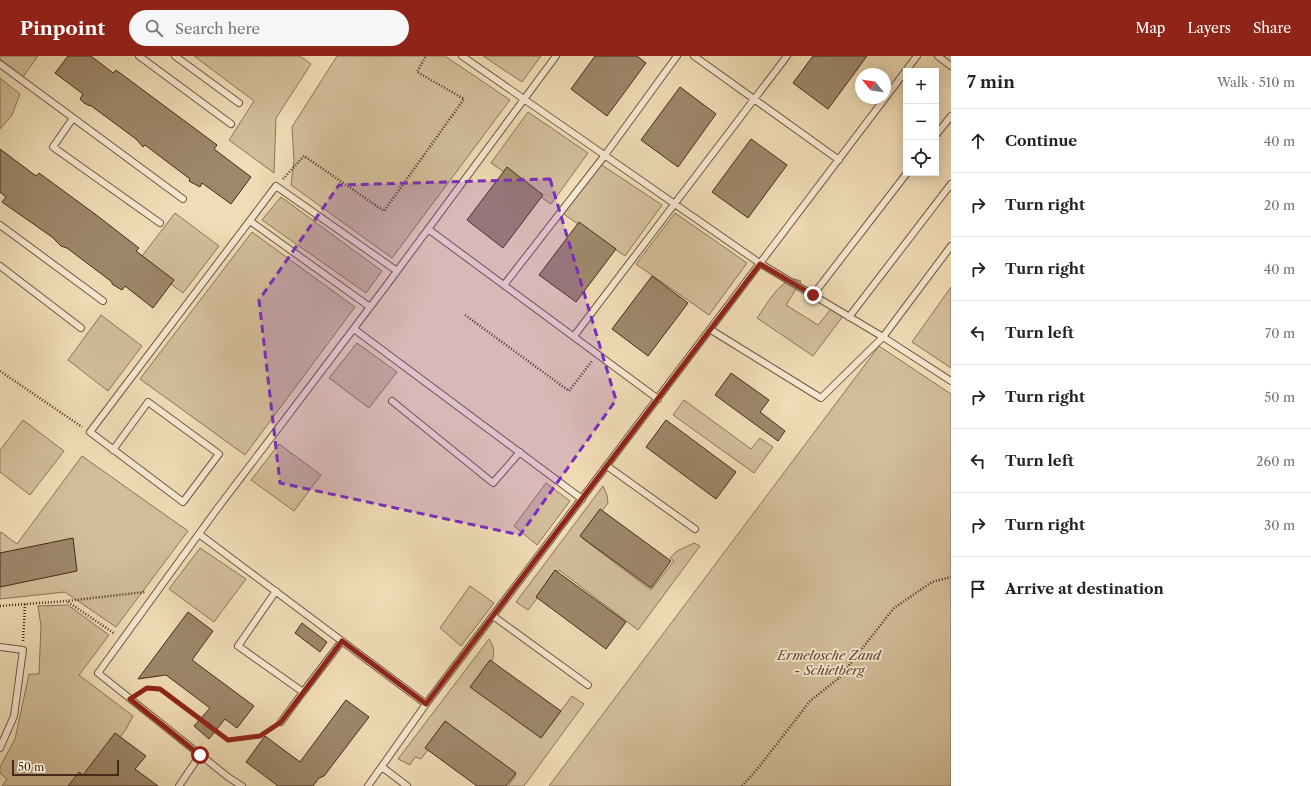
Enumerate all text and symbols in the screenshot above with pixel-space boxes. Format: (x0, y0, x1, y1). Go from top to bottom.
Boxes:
search box (129, 10, 409, 46)
text: Pinpoint (20, 17, 105, 40)
icon: search (143, 17, 165, 39)
text: Search here (175, 19, 260, 38)
text: Map (1135, 19, 1165, 37)
text: Layers (1187, 19, 1231, 37)
text: Share (1253, 19, 1291, 37)
north arrow (855, 68, 891, 104)
map controls (903, 68, 939, 176)
button: + (903, 68, 939, 104)
text: 7 min (967, 72, 1015, 92)
text: Walk · 510 m (1217, 74, 1295, 90)
button: − (903, 104, 939, 140)
icon: ahead (967, 130, 989, 152)
text: Continue (1005, 131, 1077, 150)
text: 40 m (1264, 133, 1295, 149)
button: locate (903, 140, 939, 176)
icon: right (967, 194, 989, 216)
text: Turn right (1005, 195, 1085, 214)
text: 20 m (1264, 197, 1295, 213)
icon: right (967, 258, 989, 280)
text: Turn right (1005, 259, 1085, 278)
text: 40 m (1264, 261, 1295, 277)
route end (804, 286, 822, 304)
icon: left (967, 322, 989, 344)
text: Turn left (1005, 323, 1074, 342)
text: 70 m (1265, 325, 1295, 341)
icon: right (967, 386, 989, 408)
text: Turn right (1005, 387, 1085, 406)
text: 50 m (1264, 389, 1295, 405)
icon: left (967, 450, 989, 472)
text: Turn left (1005, 451, 1074, 470)
text: 260 m (1256, 453, 1295, 469)
icon: right (967, 514, 989, 536)
text: Turn right (1005, 515, 1085, 534)
text: 30 m (1264, 517, 1295, 533)
icon: arrive (967, 578, 989, 600)
text: Arrive at destination (1005, 579, 1164, 598)
park label: Ermelosche Zand - Schietberg (776, 647, 882, 678)
route start (191, 746, 209, 764)
scale bar (12, 758, 119, 777)
text: 50 m (18, 760, 44, 774)

